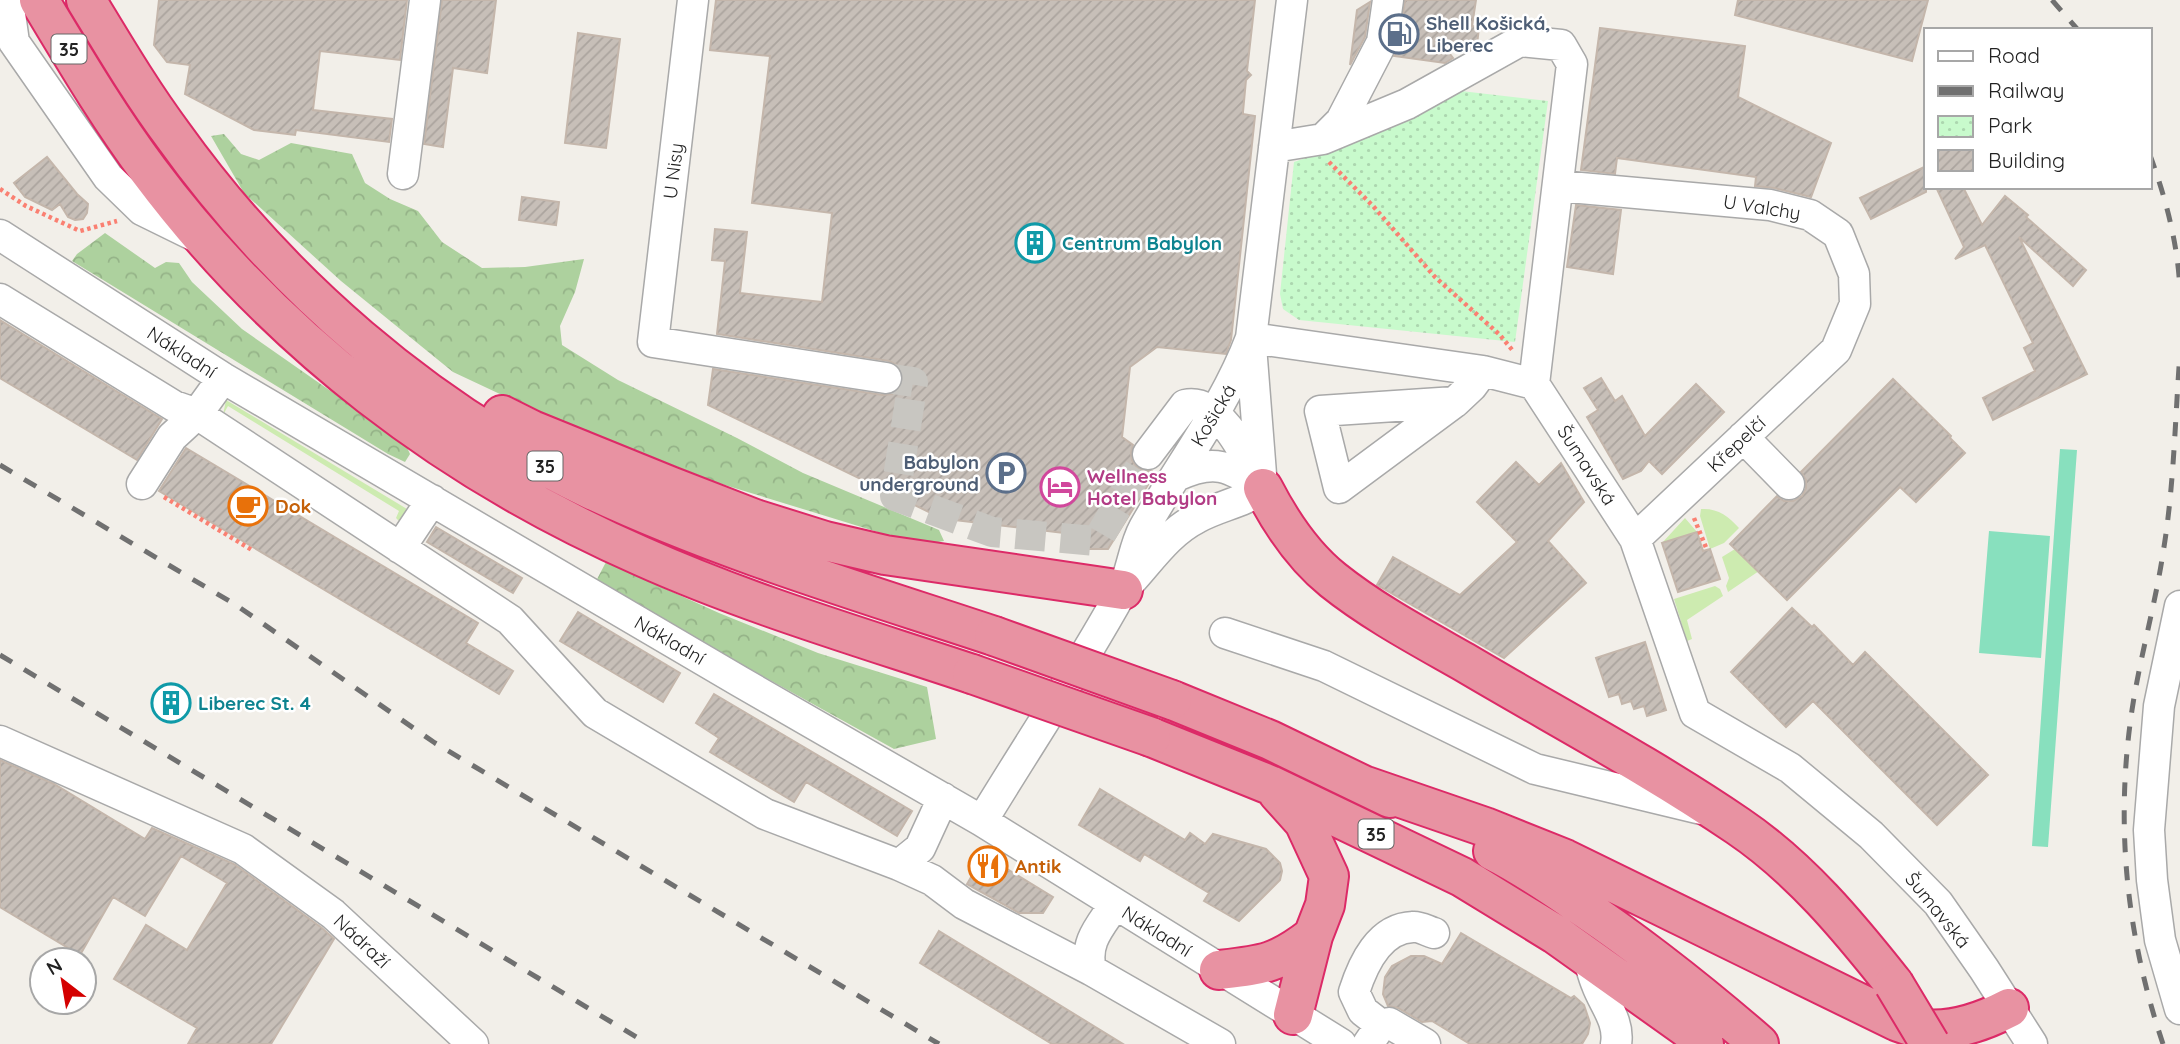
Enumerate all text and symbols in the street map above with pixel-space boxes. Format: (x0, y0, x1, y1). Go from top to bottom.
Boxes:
place label: Shell Košická, Liberec (1426, 11, 1551, 57)
fuel station icon: Shell Košická, Liberec (1378, 13, 1420, 55)
legend (1924, 28, 2152, 189)
road number: 35 (52, 34, 86, 64)
text: Road (1988, 42, 2040, 68)
text: Railway (1988, 77, 2064, 103)
text: Park (1988, 112, 2032, 138)
street label: U Nisy (658, 142, 688, 200)
text: Building (1988, 147, 2065, 173)
street label: U Valchy (1722, 189, 1802, 225)
building icon: Centrum Babylon (1014, 222, 1056, 264)
place label: Centrum Babylon (1062, 231, 1222, 255)
street label: Nákladní (143, 321, 222, 384)
street label: Košická (1185, 380, 1241, 450)
street label: Křepelčí (1702, 410, 1771, 477)
street label: Šumavská (1552, 420, 1622, 510)
place label: Babylon underground (859, 450, 979, 496)
road number: 35 (528, 452, 562, 480)
parking icon: Babylon underground (985, 452, 1027, 494)
place label: Wellness Hotel Babylon (1087, 464, 1217, 510)
hotel icon: Wellness Hotel Babylon (1039, 466, 1081, 508)
cafe icon: Dok (227, 485, 269, 527)
place label: Dok (275, 494, 312, 518)
street label: Nákladní (630, 610, 711, 670)
building icon: Liberec St. 4 (150, 682, 192, 724)
place label: Liberec St. 4 (198, 691, 311, 715)
road number: 35 (1358, 820, 1394, 848)
restaurant icon: Antik (967, 845, 1009, 887)
place label: Antik (1015, 854, 1062, 878)
street label: Šumavská (1900, 867, 1976, 953)
street label: Nákladní (1118, 900, 1197, 962)
street label: Nádraží (329, 909, 396, 974)
north arrow (28, 946, 98, 1016)
text: N (42, 953, 66, 980)

